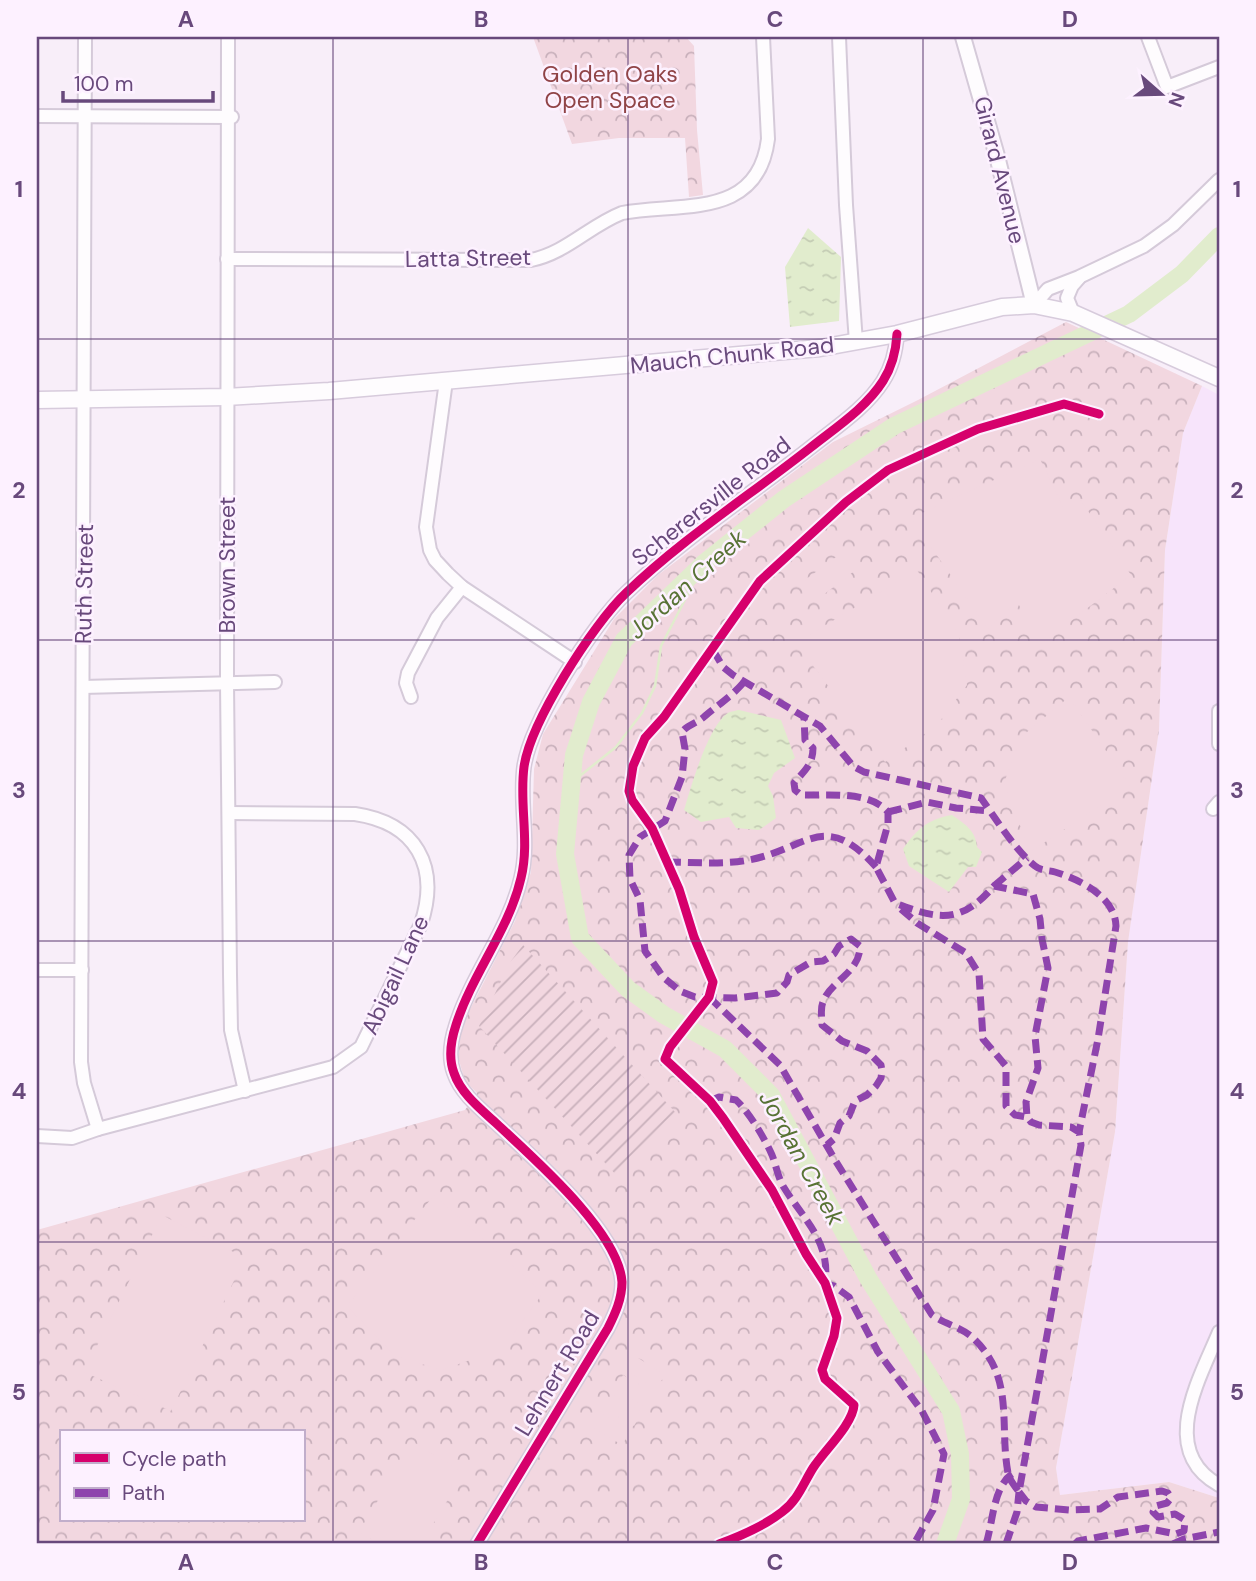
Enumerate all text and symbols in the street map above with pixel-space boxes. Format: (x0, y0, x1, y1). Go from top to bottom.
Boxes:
text: A (178, 4, 194, 34)
text: B (474, 4, 488, 34)
text: C (767, 4, 783, 34)
text: D (1062, 4, 1078, 34)
park label: Golden Oaks Open Space (542, 59, 678, 115)
scale bar (63, 60, 214, 104)
north arrow (1126, 60, 1196, 130)
text: 100 m (74, 70, 134, 98)
text: N (1162, 89, 1191, 110)
street label: Girard Avenue (967, 93, 1033, 247)
text: 1 (15, 174, 23, 204)
text: 1 (1233, 174, 1241, 204)
street label: Latta Street (405, 242, 531, 274)
street label: Mauch Chunk Road (629, 329, 835, 381)
street label: Scherersville Road (625, 429, 797, 573)
text: 2 (12, 475, 26, 505)
text: 2 (1230, 475, 1244, 505)
street label: Brown Street (212, 496, 242, 634)
water label: Jordan Creek (621, 522, 753, 645)
street label: Ruth Street (68, 524, 100, 644)
text: 3 (12, 775, 26, 805)
text: 3 (1230, 775, 1244, 805)
street label: Abigail Lane (354, 911, 436, 1039)
text: 4 (12, 1076, 27, 1106)
text: 4 (1230, 1076, 1245, 1106)
water label: Jordan Creek (752, 1085, 852, 1231)
street label: Lehnert Road (508, 1305, 606, 1441)
text: 5 (12, 1377, 26, 1407)
text: 5 (1230, 1377, 1244, 1407)
legend (60, 1430, 304, 1522)
text: Cycle path (122, 1445, 227, 1473)
text: Path (122, 1479, 165, 1507)
text: A (178, 1547, 194, 1577)
text: B (474, 1547, 488, 1577)
text: C (767, 1547, 783, 1577)
text: D (1062, 1547, 1078, 1577)

